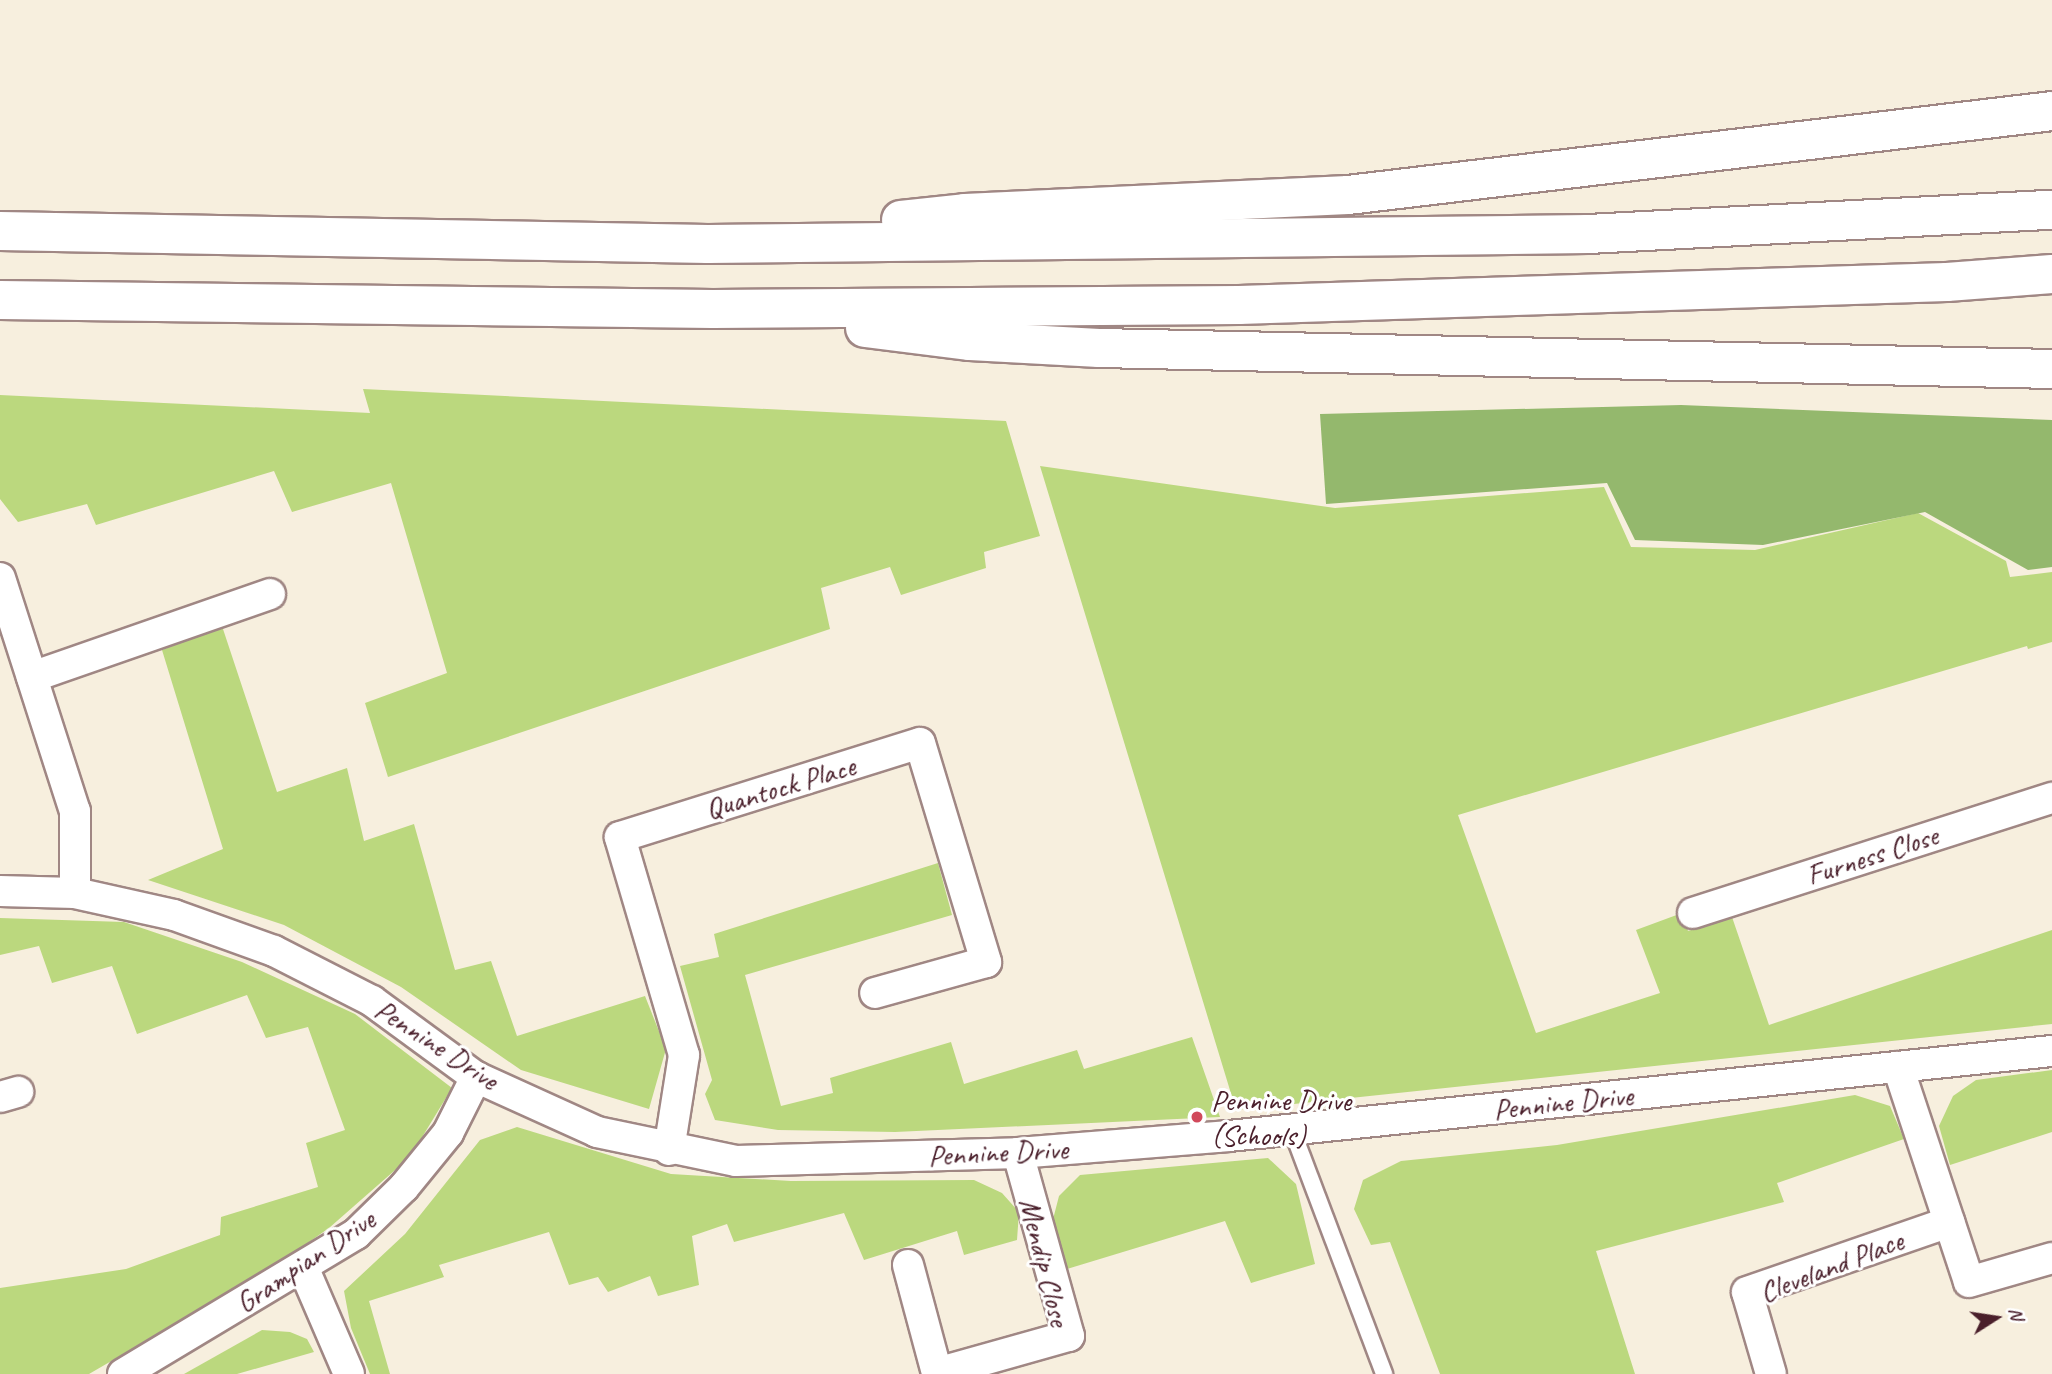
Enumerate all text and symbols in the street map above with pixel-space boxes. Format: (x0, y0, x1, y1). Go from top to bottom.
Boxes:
street label: Quantock Place (701, 747, 859, 827)
street label: Furness Close (1802, 817, 1942, 893)
street label: Pennine Drive (368, 991, 506, 1097)
street label: Pennine Drive (1491, 1077, 1635, 1127)
place label: Pennine Drive (Schools) (1211, 1082, 1351, 1152)
marker: Pennine Drive (Schools) (1189, 1109, 1205, 1125)
street label: Pennine Drive (927, 1130, 1069, 1174)
street label: Mendip Close (1012, 1194, 1078, 1330)
street label: Grampian Drive (228, 1201, 382, 1321)
street label: Cleveland Place (1754, 1222, 1908, 1310)
north arrow (1961, 1283, 2031, 1353)
text: N (2004, 1305, 2030, 1322)

